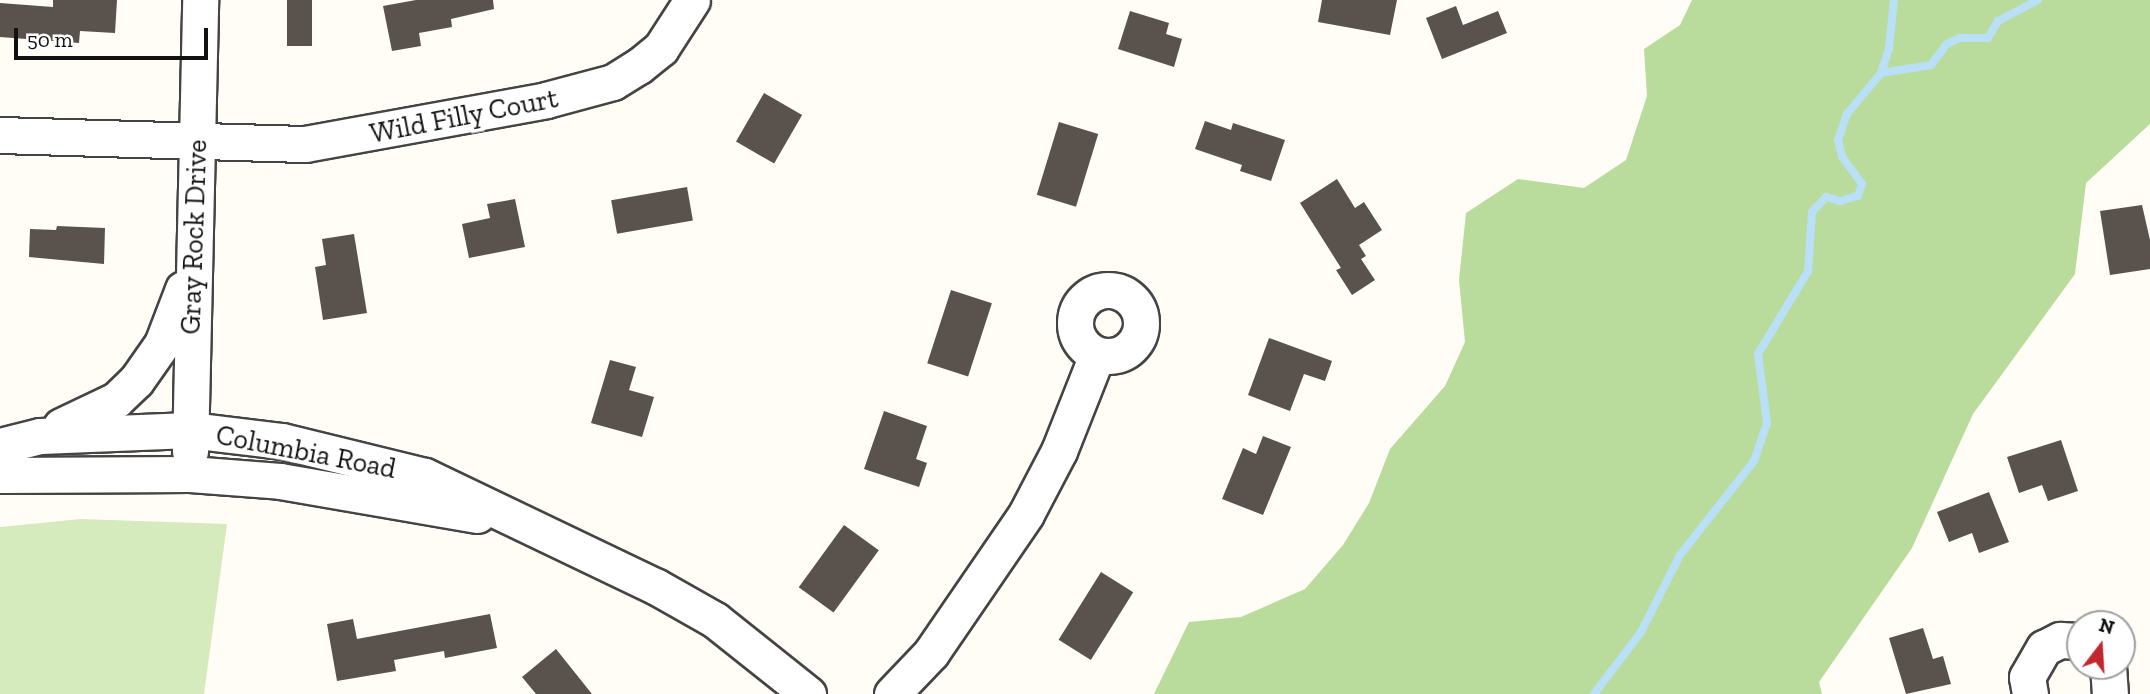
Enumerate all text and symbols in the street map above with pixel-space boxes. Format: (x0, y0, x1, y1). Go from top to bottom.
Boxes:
scale bar (18, 14, 212, 58)
text: 50 m (27, 27, 73, 52)
street label: Wild Filly Court (367, 81, 561, 151)
street label: Gray Rock Drive (174, 139, 214, 335)
street label: Columbia Road (213, 418, 399, 486)
north arrow (2066, 610, 2136, 680)
text: N (2096, 613, 2117, 639)

